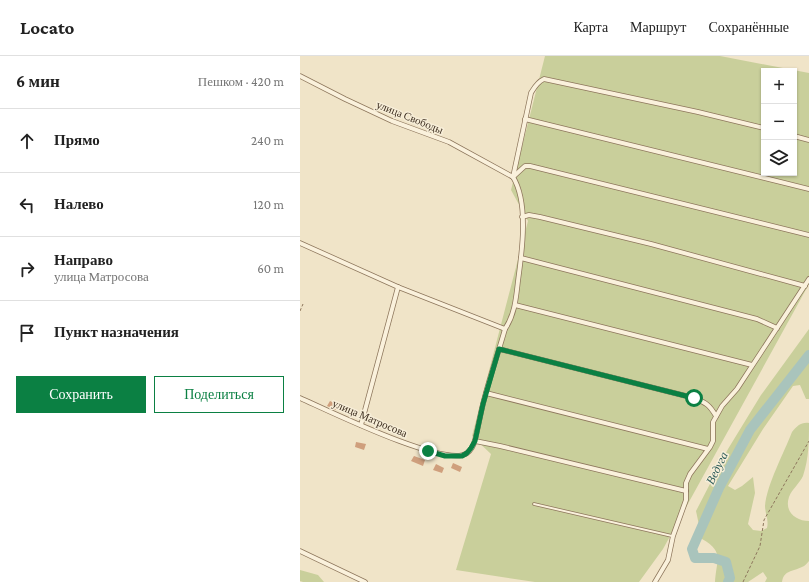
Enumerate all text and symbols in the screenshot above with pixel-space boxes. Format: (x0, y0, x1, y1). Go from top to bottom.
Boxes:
text: Locato (20, 17, 74, 38)
text: Карта (573, 19, 608, 35)
text: Маршрут (630, 19, 686, 35)
text: Сохранённые (708, 19, 789, 35)
map controls (761, 68, 797, 176)
button: + (761, 68, 797, 104)
text: 6 мин (16, 72, 60, 91)
text: Пешком · 420 m (198, 74, 284, 89)
street label: улица Свободы (375, 98, 446, 136)
button: − (761, 104, 797, 140)
icon: ahead (16, 130, 38, 152)
text: Прямо (54, 132, 100, 148)
text: 240 m (251, 133, 284, 148)
button: layers (761, 140, 797, 176)
icon: left (16, 194, 38, 216)
text: Налево (54, 196, 104, 212)
text: 120 m (253, 197, 284, 212)
text: Направо (54, 252, 113, 268)
icon: right (16, 258, 38, 280)
text: 60 m (257, 261, 284, 276)
text: улица Матросова (54, 269, 149, 284)
icon: arrive (16, 322, 38, 344)
text: Пункт назначения (54, 324, 179, 340)
button: Сохранить (16, 376, 146, 413)
button: Поделиться (154, 376, 284, 413)
route start (685, 389, 703, 407)
street label: улица Матросова (331, 397, 409, 439)
route end (419, 442, 437, 460)
water label: Ведуга (703, 450, 731, 486)

